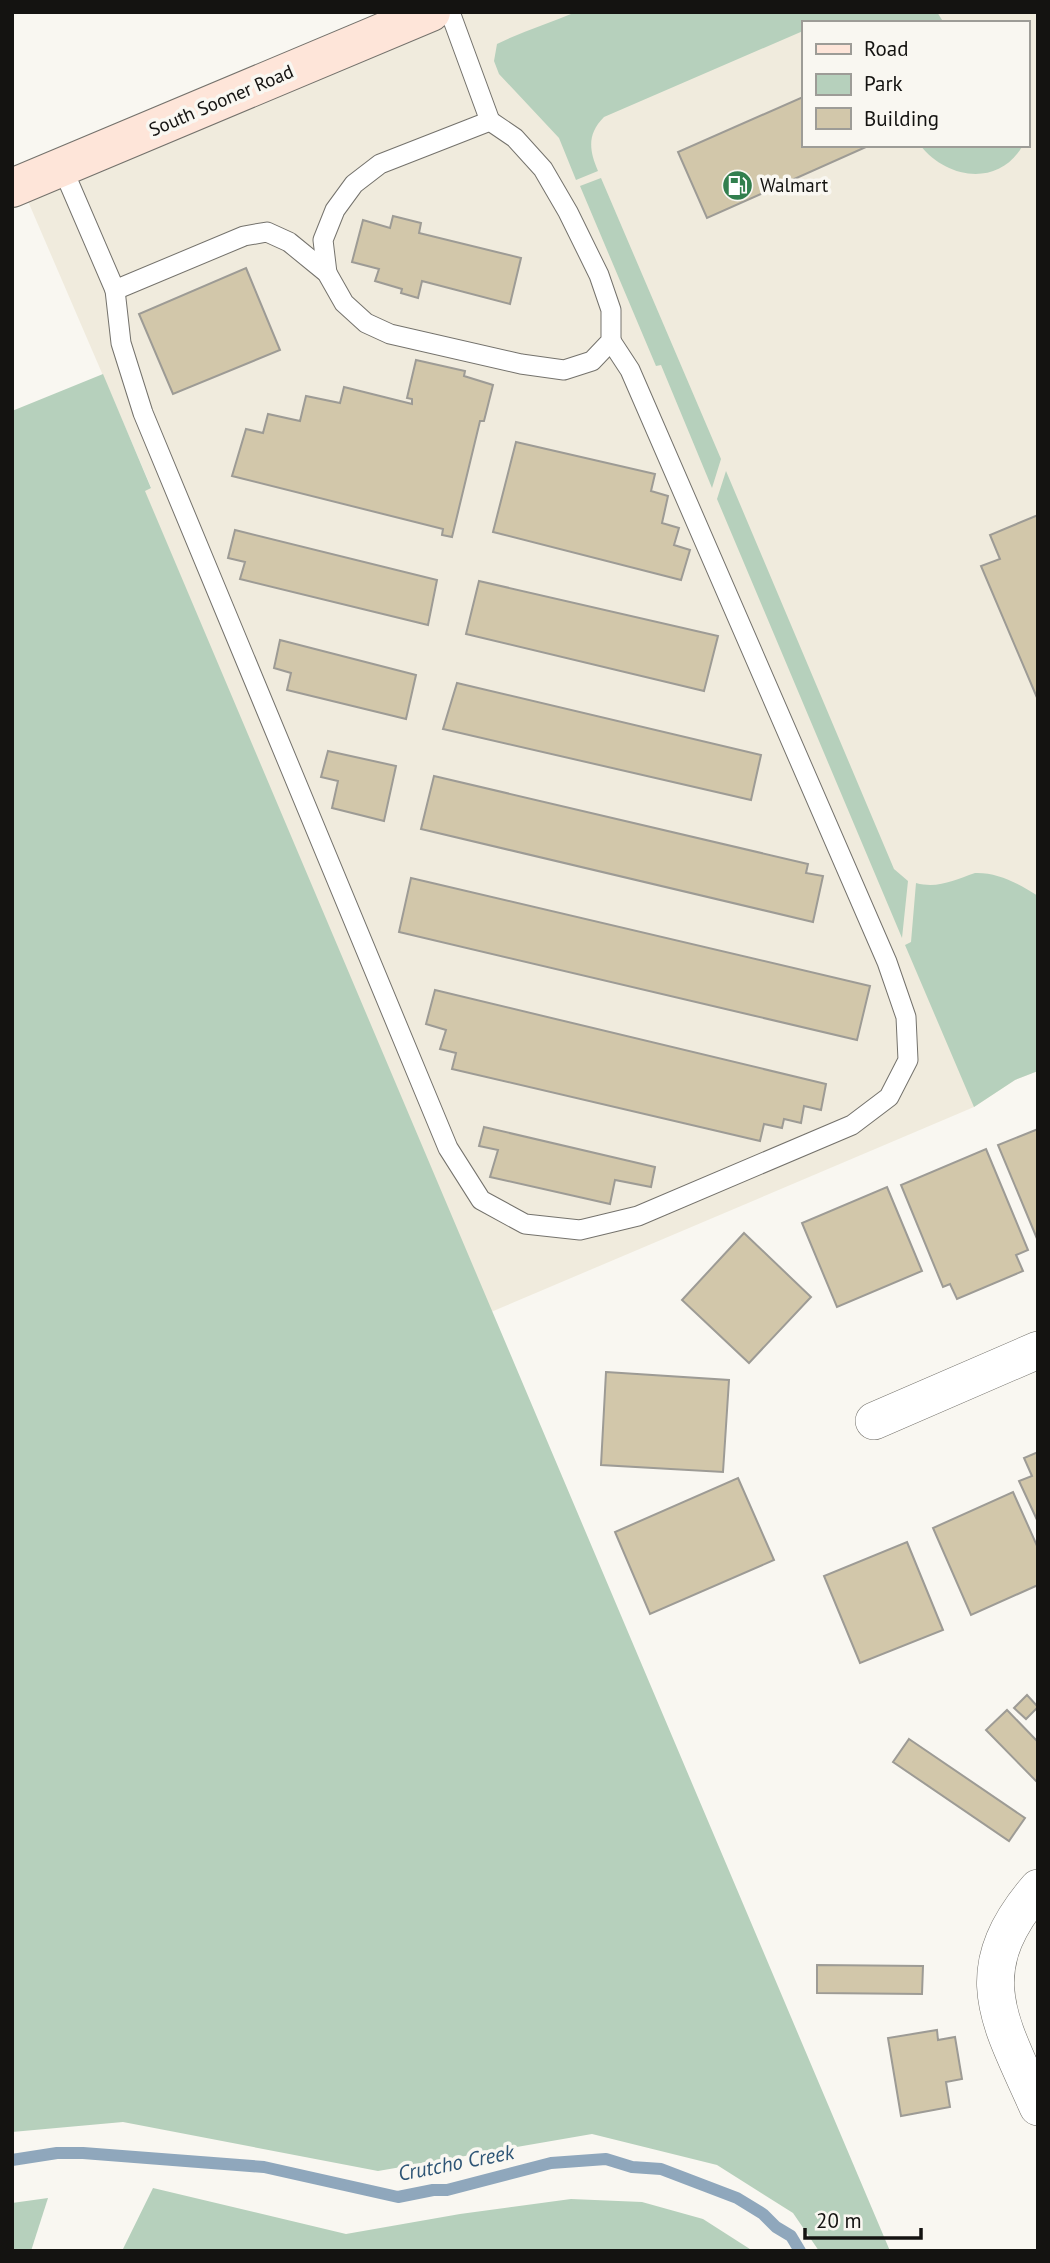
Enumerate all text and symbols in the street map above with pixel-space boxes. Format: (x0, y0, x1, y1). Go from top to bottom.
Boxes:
legend (802, 21, 1029, 147)
text: Road (864, 35, 908, 62)
street label: South Sooner Road (145, 59, 297, 141)
text: Park (864, 70, 903, 97)
text: Building (864, 105, 939, 132)
fuel station icon: Walmart (720, 168, 754, 202)
place label: Walmart (760, 173, 829, 197)
water label: Crutcho Creek (396, 2138, 518, 2187)
scale bar (805, 2196, 920, 2240)
text: 20 m (816, 2207, 862, 2234)

